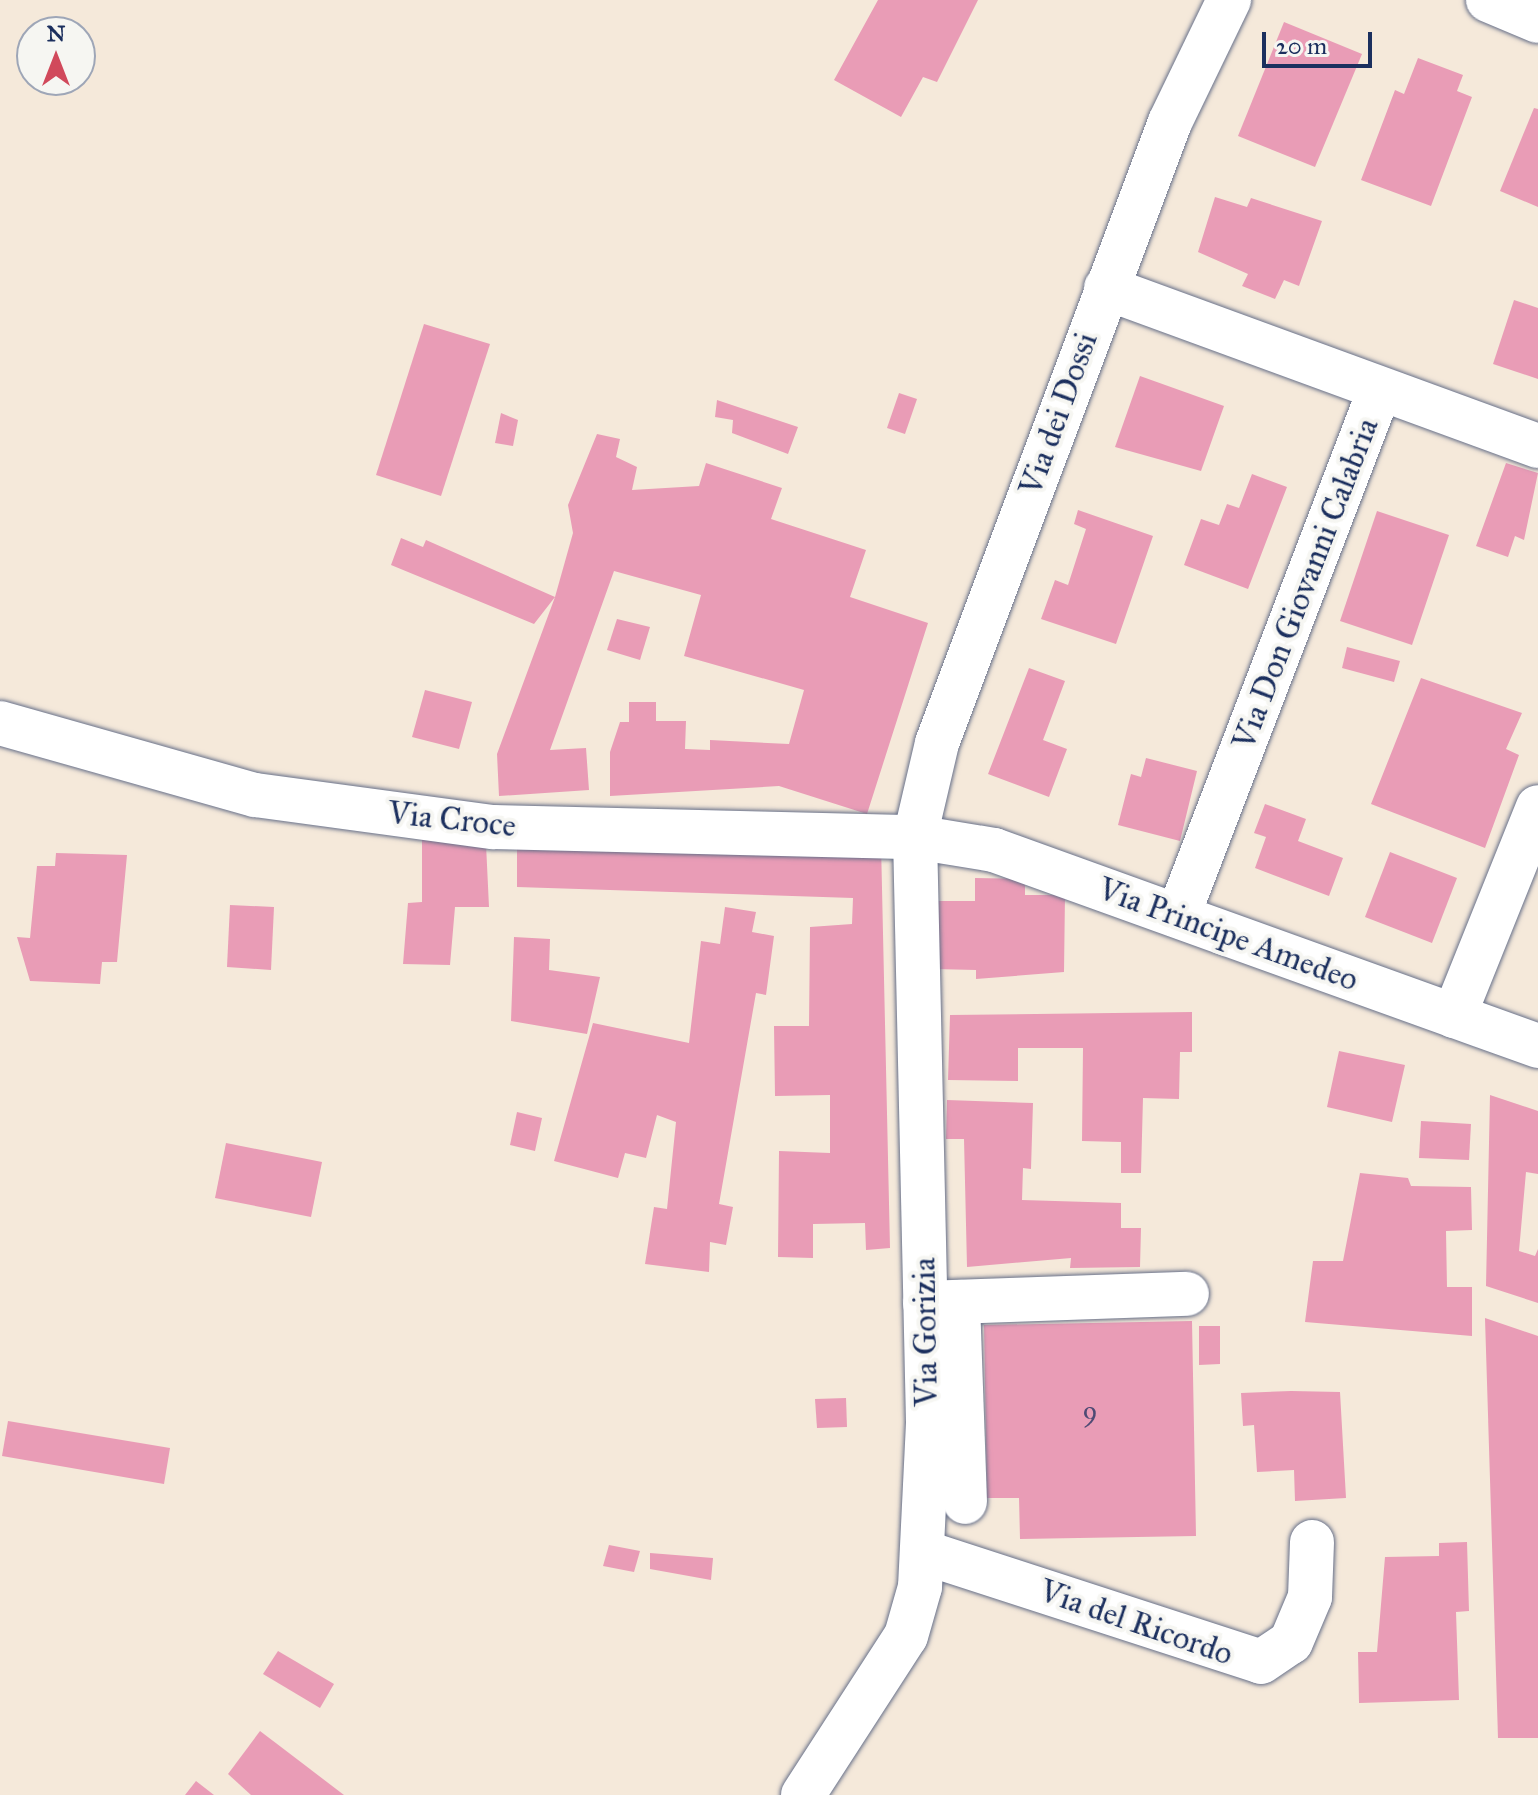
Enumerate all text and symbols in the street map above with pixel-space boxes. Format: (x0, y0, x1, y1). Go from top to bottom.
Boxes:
north arrow (16, 16, 96, 96)
scale bar (1266, 16, 1376, 66)
text: N (47, 20, 65, 47)
text: 20 m (1276, 31, 1327, 61)
street label: Via dei Dossi (1012, 327, 1106, 501)
street label: Via Don Giovanni Calabria (1225, 413, 1387, 755)
street label: Via Croce (386, 794, 518, 846)
street label: Via Principe Amedeo (1093, 870, 1363, 1000)
street label: Via Gorizia (906, 1257, 946, 1407)
house number: 9 (1082, 1394, 1098, 1428)
street label: Via del Ricordo (1034, 1572, 1238, 1674)

